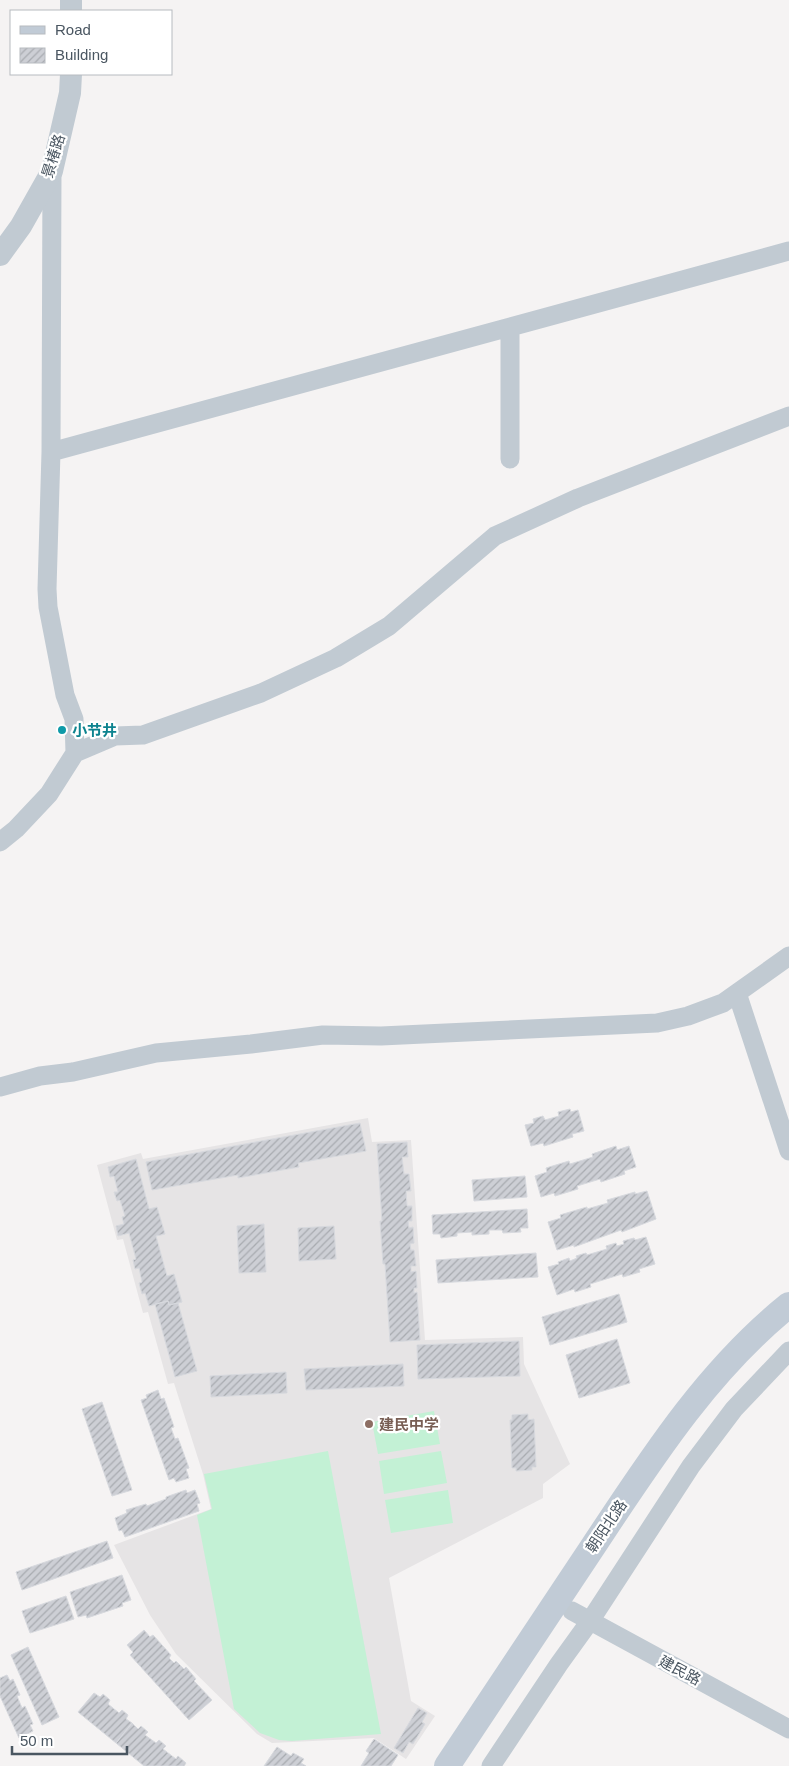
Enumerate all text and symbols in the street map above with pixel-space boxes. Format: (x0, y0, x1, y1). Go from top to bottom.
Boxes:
legend (10, 10, 172, 75)
text: Road (55, 21, 91, 38)
text: Building (55, 46, 108, 63)
street label: 景椿路 (38, 132, 68, 180)
place label: 小节井 (72, 722, 117, 739)
marker: 小节井 (56, 724, 68, 736)
place label: 建民中学 (379, 1416, 439, 1433)
marker: 建民中学 (363, 1418, 375, 1430)
street label: 朝阳北路 (582, 1496, 630, 1556)
street label: 建民路 (656, 1652, 704, 1688)
scale bar (12, 1724, 128, 1756)
text: 50 m (20, 1732, 53, 1749)

